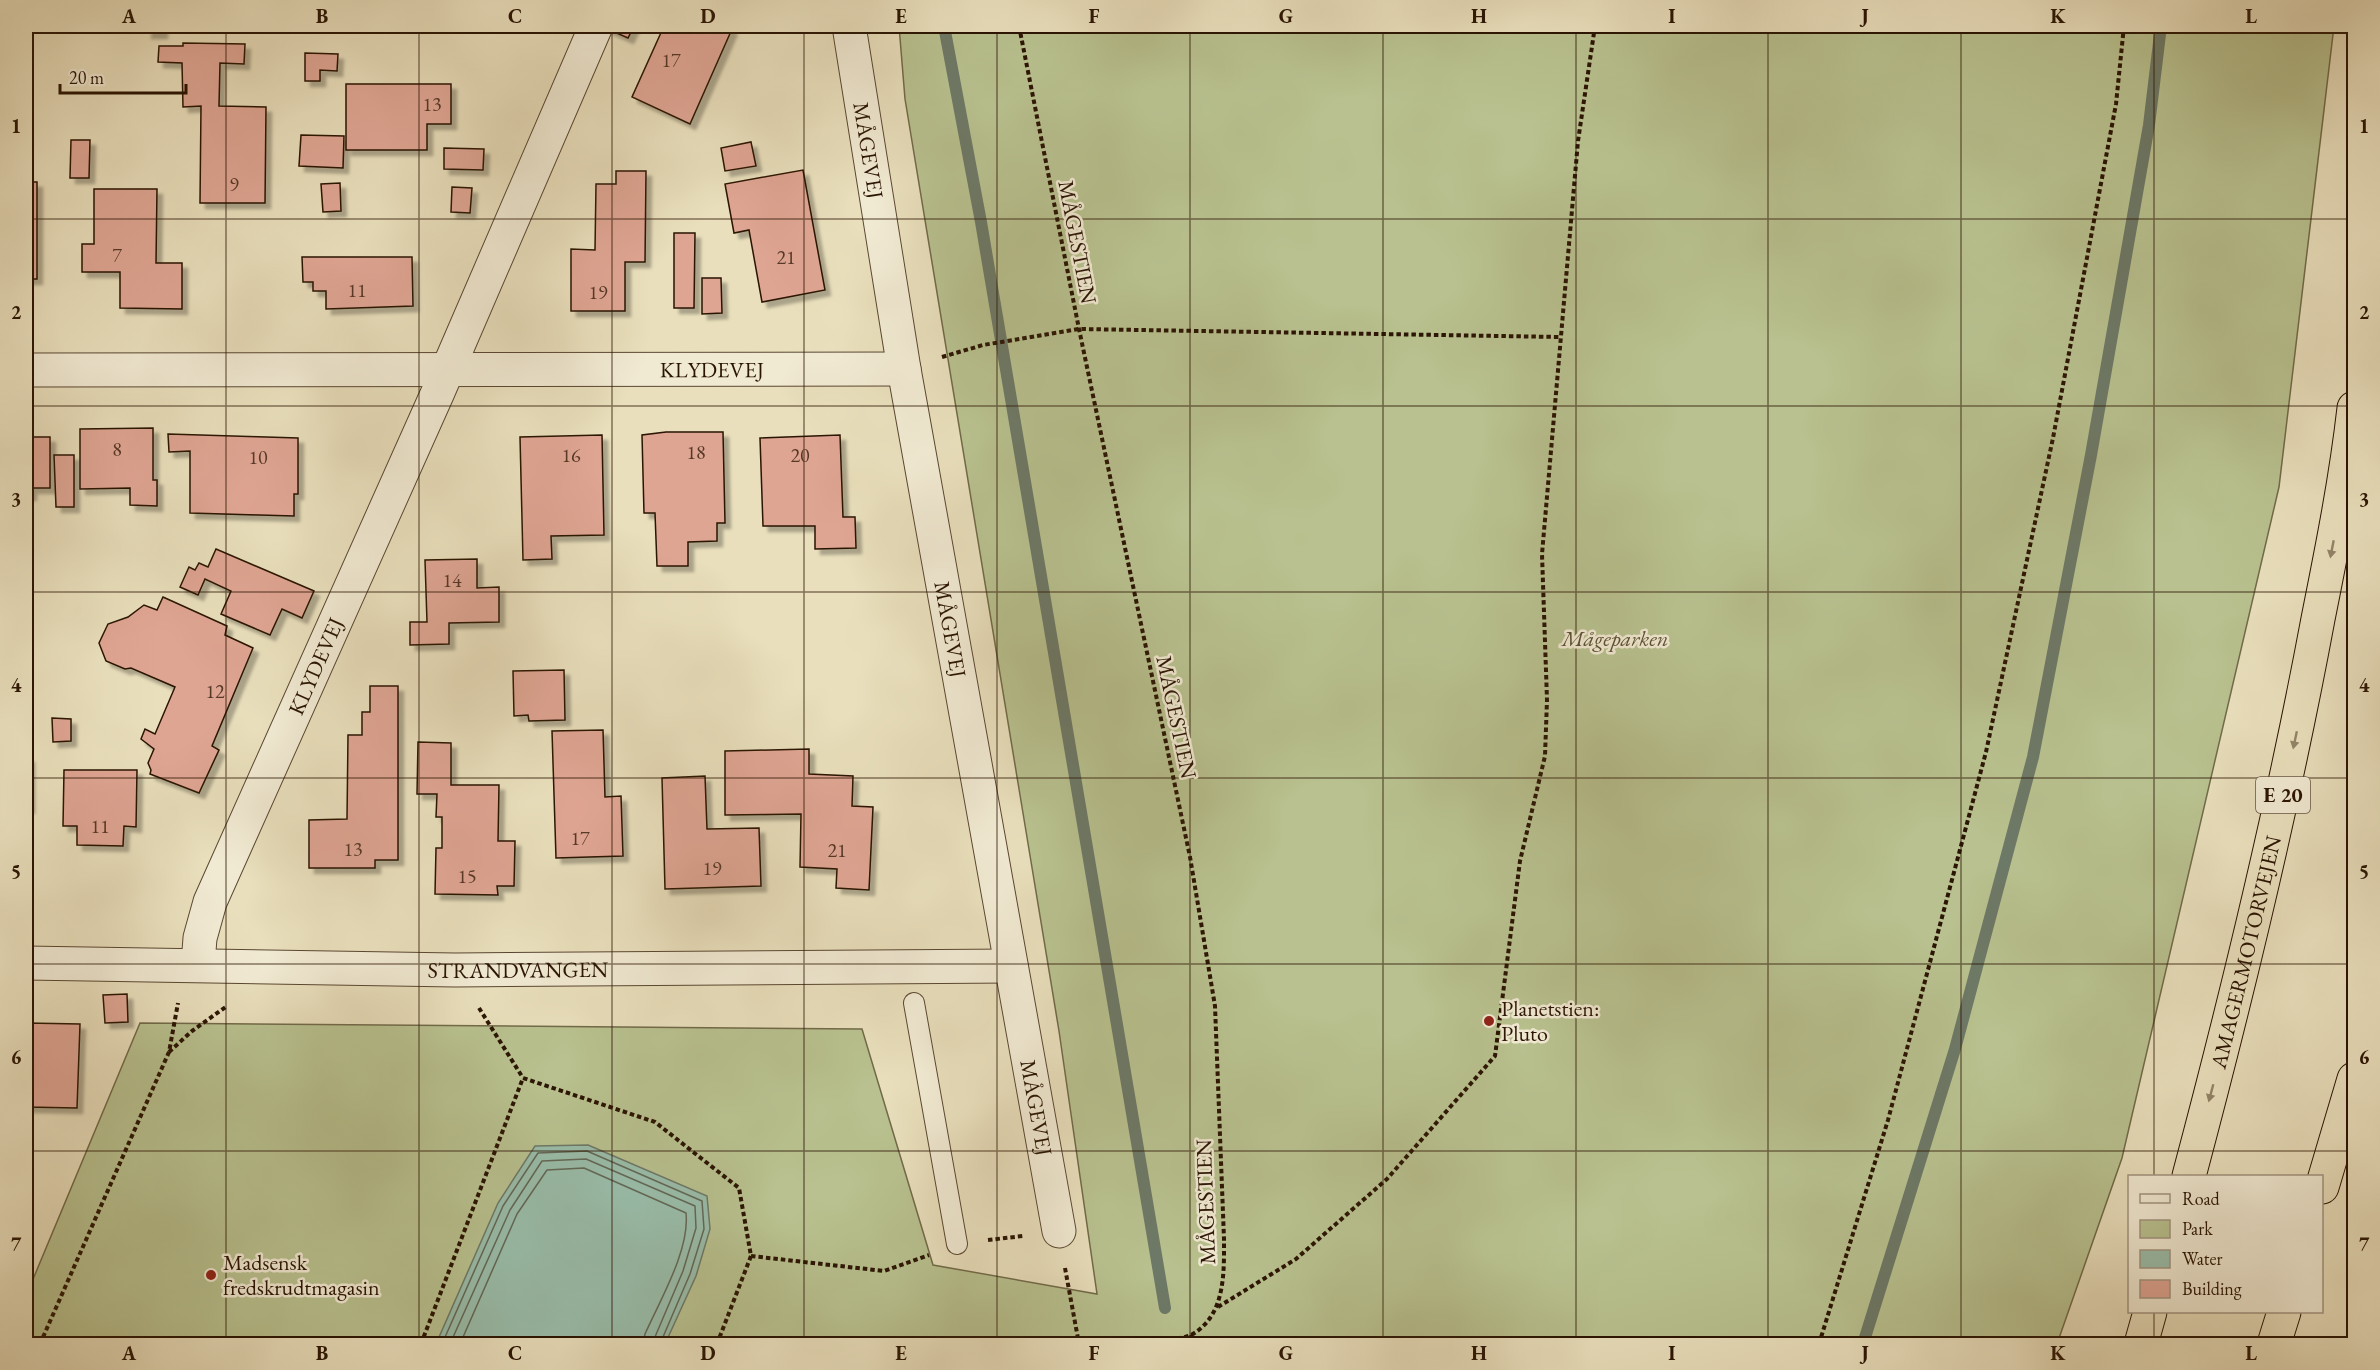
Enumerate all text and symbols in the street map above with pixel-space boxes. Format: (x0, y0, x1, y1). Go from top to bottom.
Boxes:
text: A (121, 3, 137, 29)
text: B (316, 3, 328, 29)
text: C (508, 3, 522, 29)
text: D (700, 3, 716, 29)
text: E (895, 3, 907, 29)
text: F (1089, 3, 1100, 29)
text: G (1279, 3, 1293, 29)
text: H (1471, 3, 1487, 29)
text: I (1668, 3, 1676, 29)
text: J (1859, 3, 1869, 29)
text: K (2050, 3, 2066, 29)
text: L (2245, 3, 2257, 29)
house number: 17 (661, 47, 681, 73)
scale bar (60, 57, 186, 95)
text: 20 m (69, 66, 104, 89)
house number: 13 (422, 91, 442, 117)
street label: MÅGEVEJ (846, 100, 890, 201)
text: 1 (11, 113, 21, 139)
text: 1 (2359, 113, 2369, 139)
house number: 9 (229, 171, 239, 197)
street label: MÅGESTIEN (1051, 178, 1104, 307)
house number: 7 (112, 242, 122, 268)
house number: 21 (776, 244, 796, 270)
house number: 11 (347, 277, 367, 303)
house number: 19 (588, 279, 608, 305)
text: 2 (11, 299, 22, 325)
text: 2 (2359, 299, 2370, 325)
street label: KLYDEVEJ (660, 355, 764, 384)
house number: 8 (112, 436, 122, 462)
house number: 18 (686, 439, 706, 465)
house number: 16 (561, 442, 581, 468)
house number: 20 (790, 442, 810, 468)
house number: 10 (248, 444, 268, 470)
text: 3 (11, 486, 21, 512)
text: 3 (2359, 486, 2369, 512)
one-way arrow (2327, 539, 2336, 558)
house number: 14 (442, 567, 462, 593)
street label: MÅGEVEJ (927, 579, 973, 680)
street label: KLYDEVEJ (281, 613, 351, 720)
park label: Mågeparken (1560, 624, 1668, 653)
street label: MÅGESTIEN (1149, 653, 1204, 782)
text: 4 (11, 672, 22, 698)
text: 4 (2359, 672, 2370, 698)
house number: 12 (205, 678, 225, 704)
one-way arrow (2290, 731, 2300, 750)
road number: E 20 (2256, 777, 2310, 813)
house number: 11 (90, 813, 110, 839)
house number: 17 (570, 825, 590, 851)
street label: AMAGERMOTORVEJEN (2203, 832, 2288, 1073)
house number: 13 (343, 836, 363, 862)
house number: 21 (827, 837, 847, 863)
house number: 19 (702, 855, 722, 881)
text: 5 (11, 858, 21, 884)
text: 5 (2359, 858, 2369, 884)
house number: 15 (457, 863, 477, 889)
street label: STRANDVANGEN (427, 955, 609, 985)
place label: Planetstien: Pluto (1501, 994, 1599, 1048)
marker: Planetstien: Pluto (1482, 1014, 1496, 1028)
text: 6 (11, 1044, 22, 1070)
text: 6 (2359, 1044, 2370, 1070)
street label: MÅGEVEJ (1013, 1057, 1059, 1158)
one-way arrow (2206, 1085, 2215, 1103)
street label: MÅGESTIEN (1189, 1138, 1222, 1265)
legend (2128, 1175, 2323, 1313)
text: Road (2182, 1187, 2221, 1210)
text: Park (2182, 1217, 2213, 1240)
text: 7 (11, 1231, 22, 1257)
text: 7 (2359, 1231, 2370, 1257)
text: Water (2182, 1247, 2223, 1270)
place label: Madsensk fredskrudtmagasin (223, 1248, 380, 1302)
marker: Madsensk fredskrudtmagasin (204, 1268, 218, 1282)
text: Building (2182, 1277, 2242, 1300)
text: A (121, 1340, 137, 1366)
text: B (316, 1340, 328, 1366)
text: C (508, 1340, 522, 1366)
text: D (700, 1340, 716, 1366)
text: E (895, 1340, 907, 1366)
text: F (1089, 1340, 1100, 1366)
text: G (1279, 1340, 1293, 1366)
text: H (1471, 1340, 1487, 1366)
text: I (1668, 1340, 1676, 1366)
text: J (1859, 1340, 1869, 1366)
text: K (2050, 1340, 2066, 1366)
text: L (2245, 1340, 2257, 1366)

